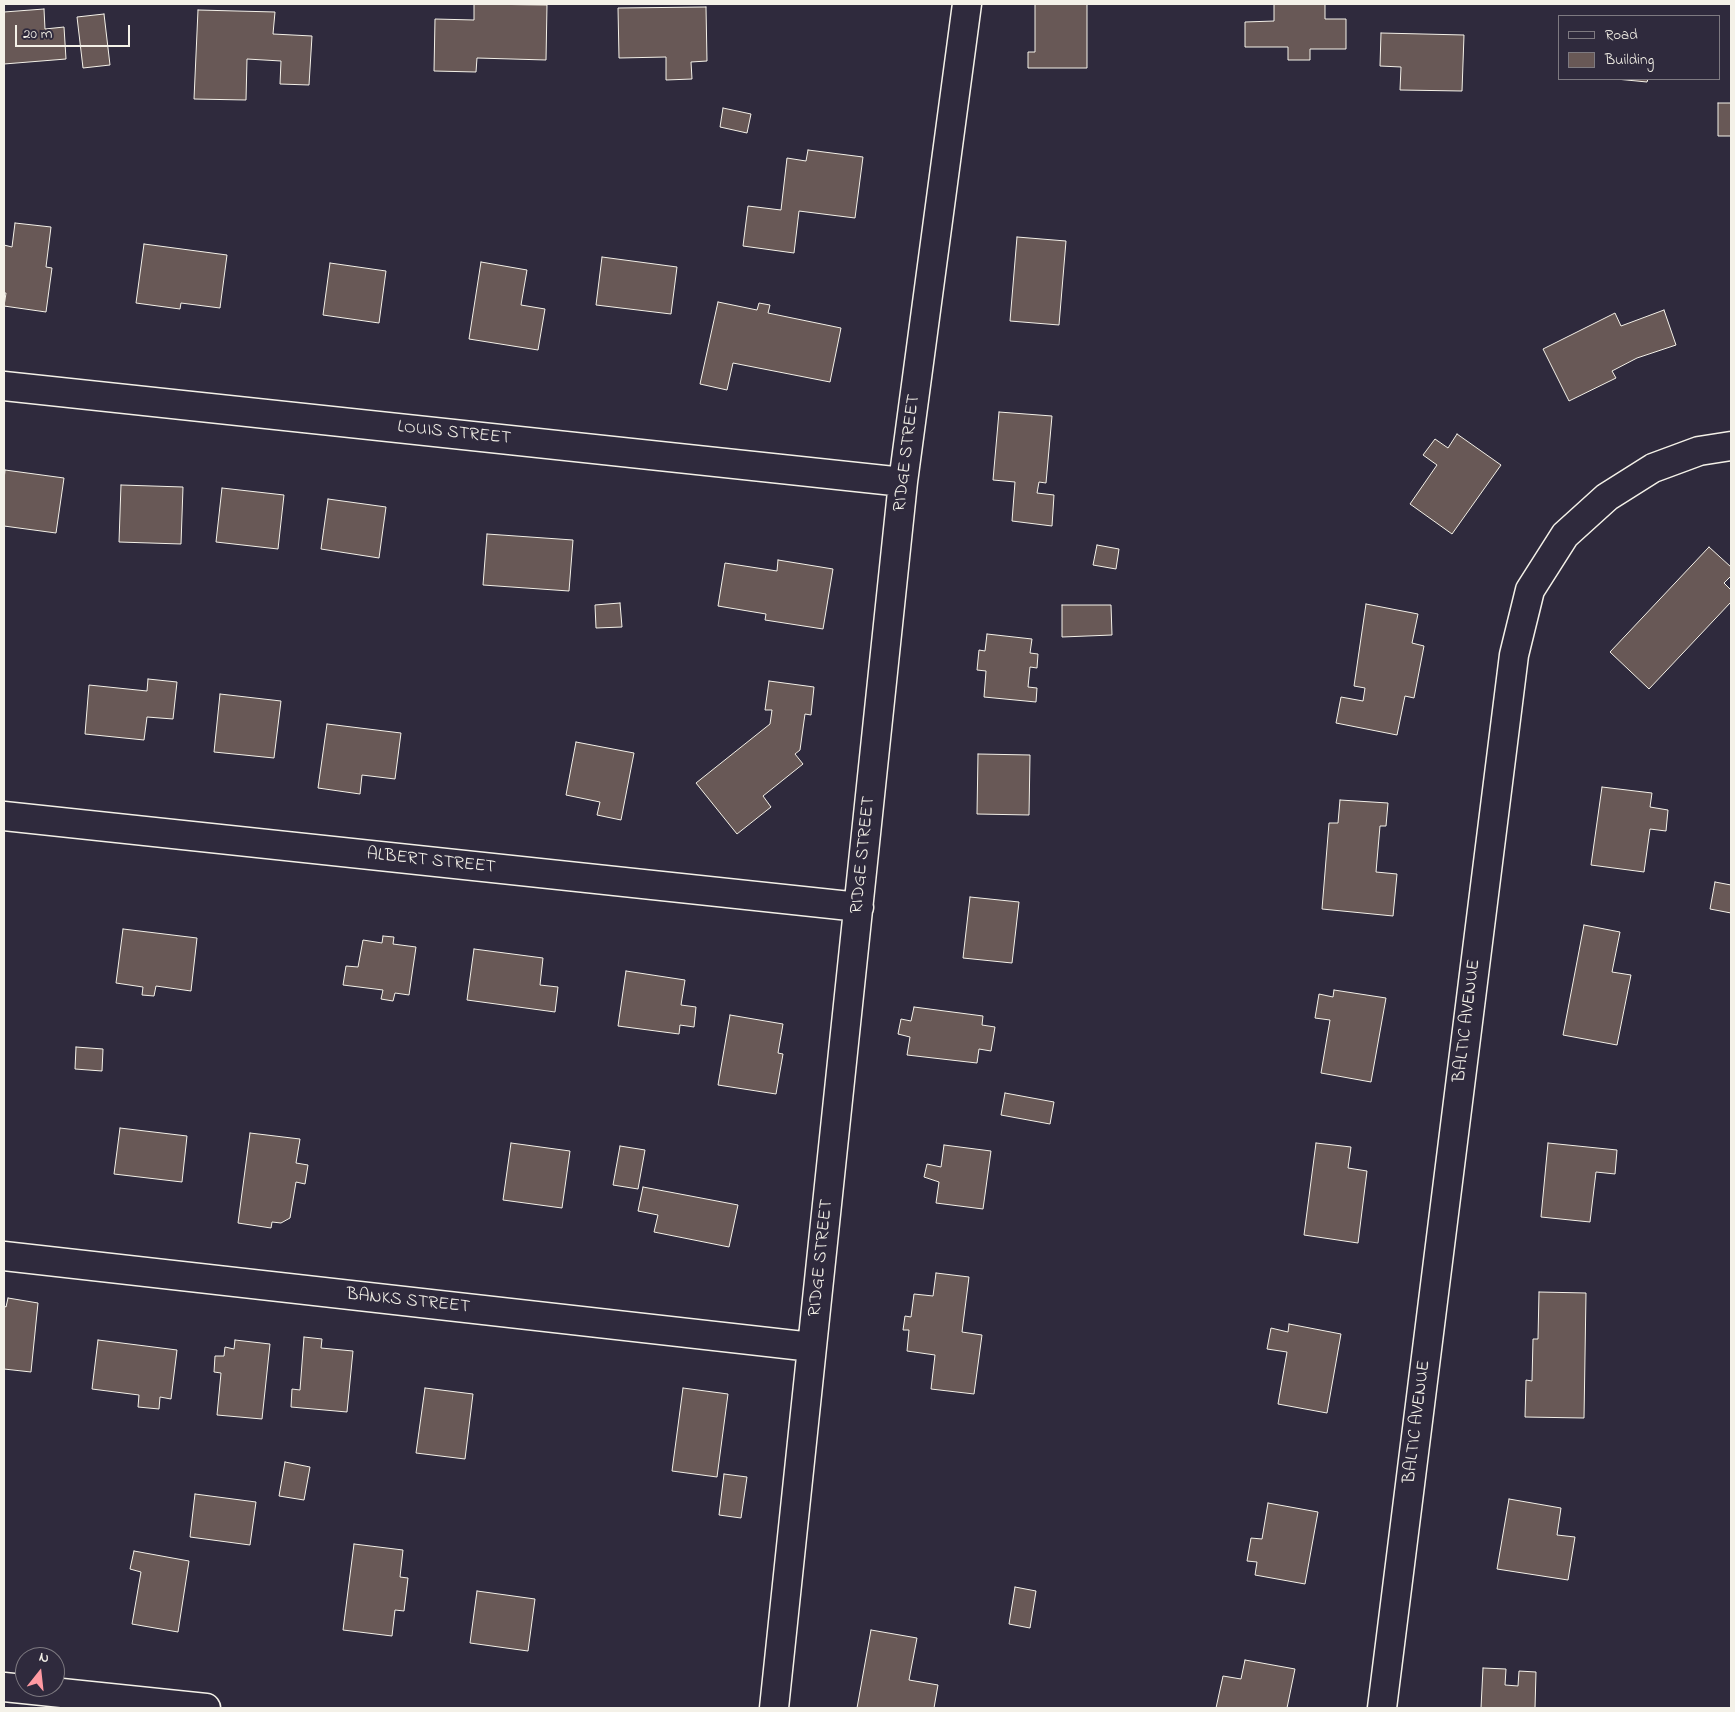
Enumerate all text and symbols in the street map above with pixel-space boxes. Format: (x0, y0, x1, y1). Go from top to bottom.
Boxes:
scale bar (18, 15, 132, 47)
legend (1558, 15, 1720, 80)
text: 20 m (23, 23, 52, 45)
text: Road (1605, 24, 1638, 46)
text: Building (1605, 49, 1654, 71)
street label: RIDGE STREET (890, 393, 926, 513)
street label: LOUIS STREET (396, 417, 512, 451)
street label: RIDGE STREET (847, 795, 881, 915)
street label: ALBERT STREET (365, 844, 497, 880)
street label: BALTIC AVENUE (1450, 958, 1486, 1084)
street label: RIDGE STREET (805, 1198, 839, 1318)
street label: BANKS STREET (345, 1285, 471, 1319)
street label: BALTIC AVENUE (1400, 1359, 1436, 1485)
north arrow (15, 1647, 65, 1697)
text: N (37, 1647, 51, 1669)

